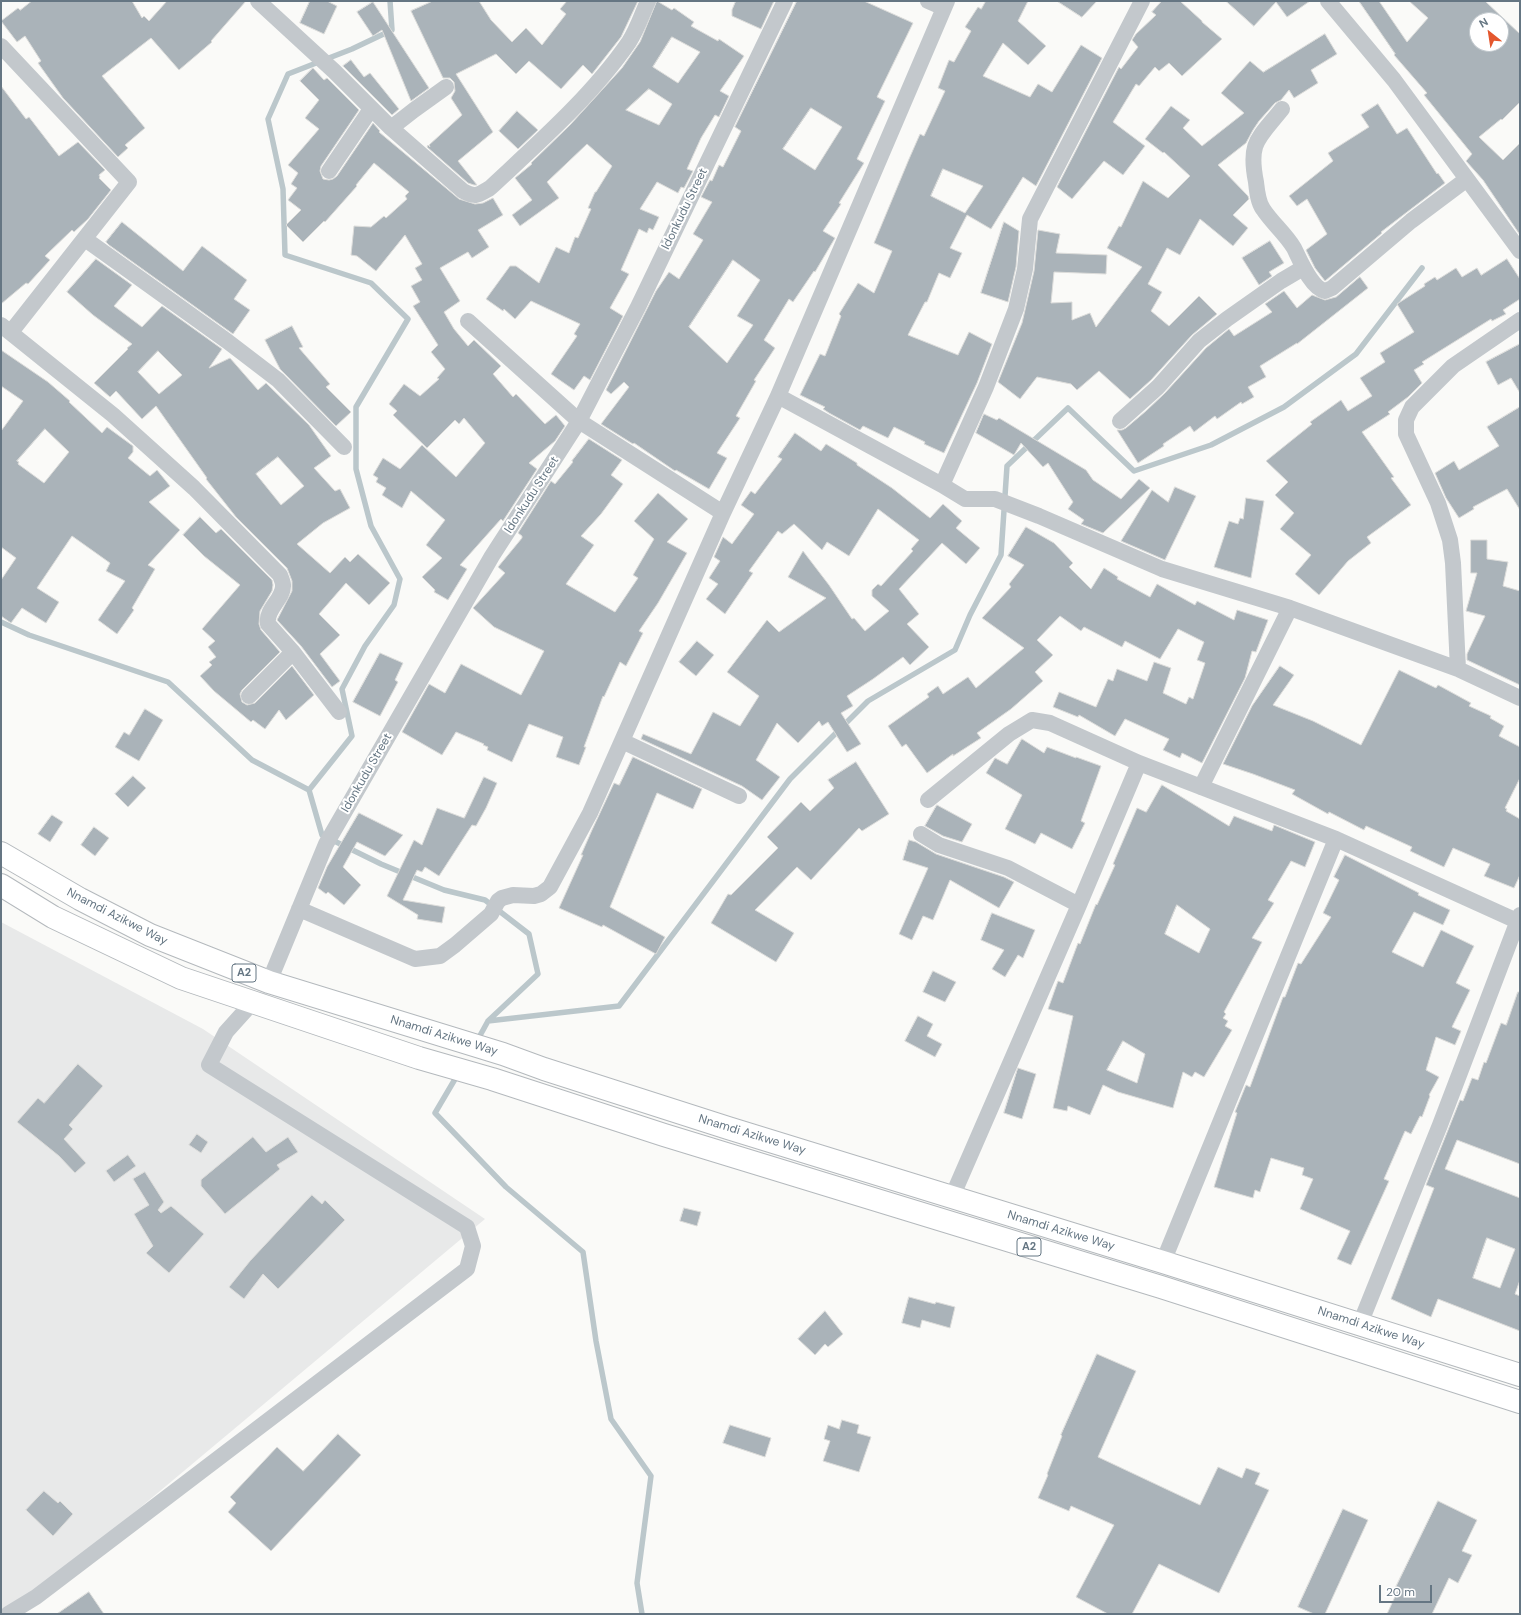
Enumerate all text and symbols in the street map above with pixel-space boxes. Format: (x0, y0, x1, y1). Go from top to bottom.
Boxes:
north arrow (1469, 12, 1509, 52)
text: N (1477, 14, 1490, 31)
street label: Idonkudu Street (659, 166, 711, 252)
street label: Idonkudu Street (502, 454, 562, 536)
street label: Idonkudu Street (339, 731, 395, 815)
street label: Nnamdi Azikwe Way (64, 885, 170, 949)
road number: A2 (232, 964, 256, 982)
street label: Nnamdi Azikwe Way (389, 1013, 499, 1059)
street label: Nnamdi Azikwe Way (697, 1112, 807, 1158)
street label: Nnamdi Azikwe Way (1006, 1208, 1116, 1254)
road number: A2 (1017, 1238, 1041, 1256)
street label: Nnamdi Azikwe Way (1316, 1304, 1426, 1352)
scale bar (1381, 1577, 1434, 1603)
text: 20 m (1386, 1584, 1415, 1600)

